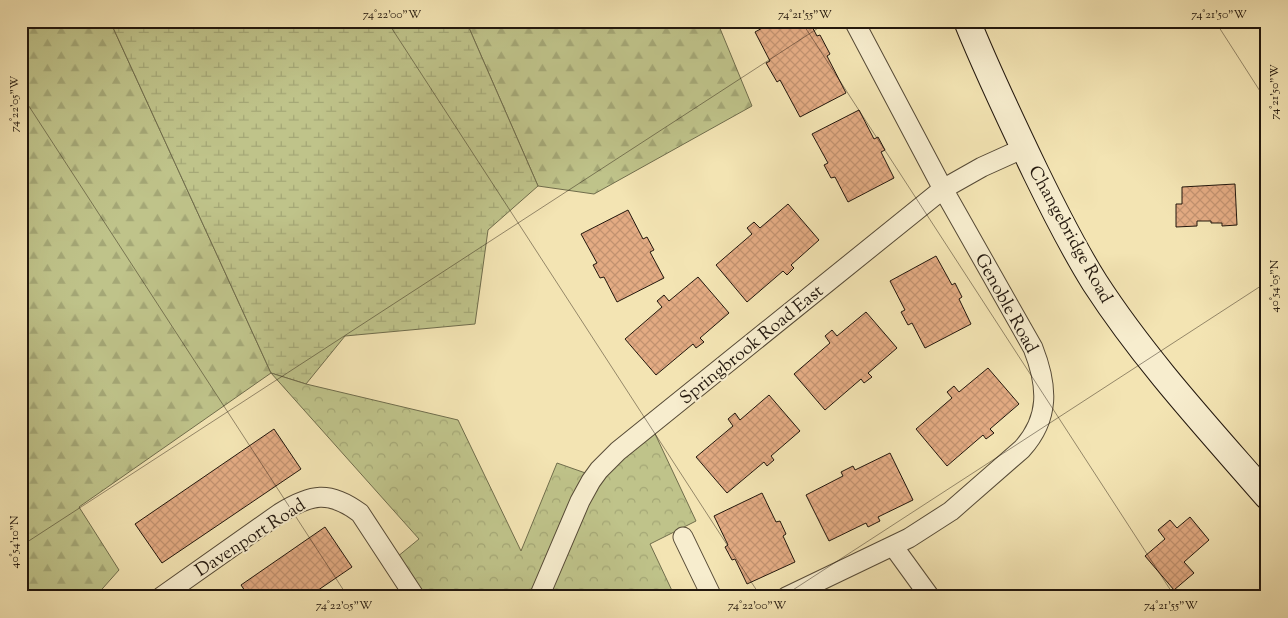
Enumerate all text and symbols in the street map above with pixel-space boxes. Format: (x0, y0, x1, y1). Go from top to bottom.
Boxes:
text: 74°22'00"W (363, 6, 422, 24)
text: 74°21'55"W (778, 6, 833, 24)
text: 74°21'50"W (1191, 6, 1247, 24)
text: 74°21'50"W (1266, 64, 1284, 120)
text: 74°22'05"W (6, 75, 24, 132)
street label: Changebridge Road (1021, 161, 1118, 309)
street label: Genoble Road (967, 249, 1043, 359)
text: 40°54'05"N (1266, 259, 1284, 312)
street label: Springbrook Road East (675, 279, 830, 412)
street label: Davenport Road (191, 493, 311, 584)
text: 40°54'10"N (6, 515, 24, 569)
text: 74°22'05"W (316, 597, 373, 615)
text: 74°22'00"W (728, 597, 787, 615)
text: 74°21'55"W (1144, 597, 1199, 615)

